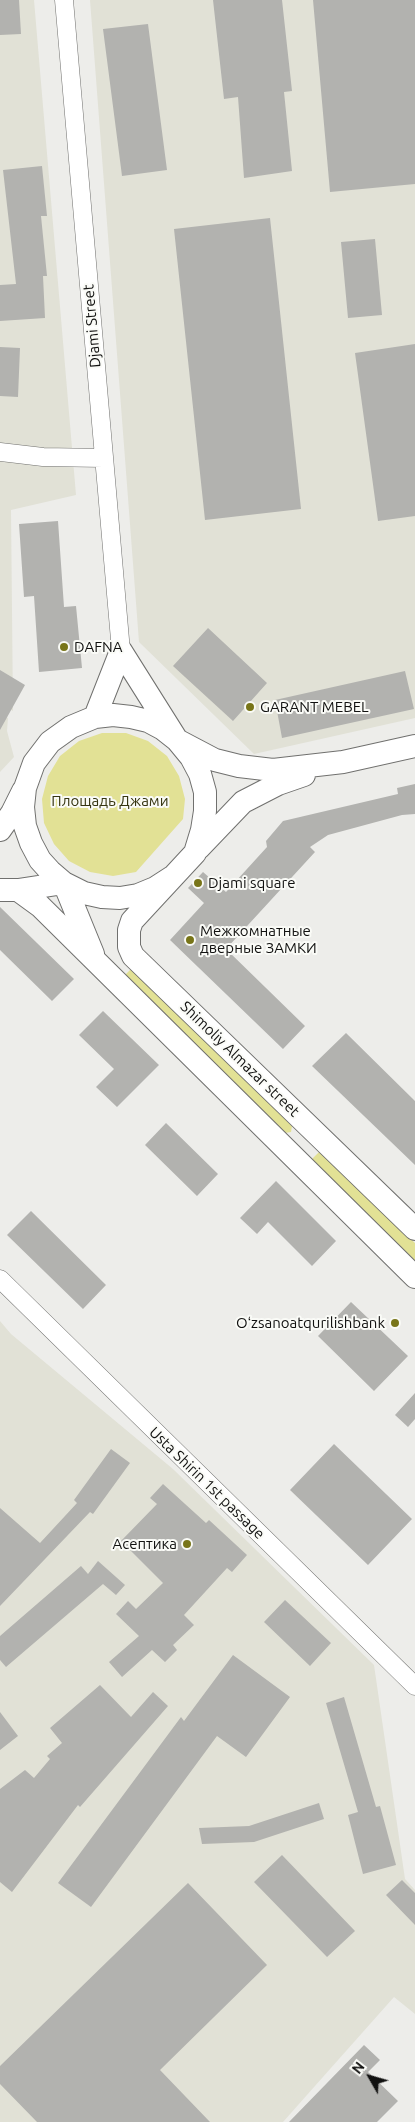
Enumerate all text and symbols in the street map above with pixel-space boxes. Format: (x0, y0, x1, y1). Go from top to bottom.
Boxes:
street label: Djami Street (79, 283, 105, 369)
place label: DAFNA (74, 638, 123, 656)
marker: DAFNA (58, 641, 70, 653)
place label: GARANT MEBEL (260, 698, 369, 716)
marker: GARANT MEBEL (244, 701, 256, 713)
park label: Площадь Джами (51, 792, 169, 810)
place label: Djami square (208, 874, 295, 892)
marker: Djami square (192, 877, 204, 889)
place label: Межкомнатные дверные ЗАМКИ (200, 922, 317, 957)
marker: Межкомнатные дверные ЗАМКИ (184, 934, 196, 946)
street label: Shimoliy Almazar street (177, 997, 303, 1121)
place label: Oʻzsanoatqurilishbank (236, 1314, 385, 1332)
marker: Oʻzsanoatqurilishbank (389, 1317, 401, 1329)
street label: Usta Shirin 1st passage (146, 1423, 268, 1543)
place label: Асептика (112, 1535, 177, 1553)
marker: Асептика (181, 1538, 193, 1550)
north arrow (345, 2052, 395, 2102)
text: N (349, 2059, 368, 2077)

